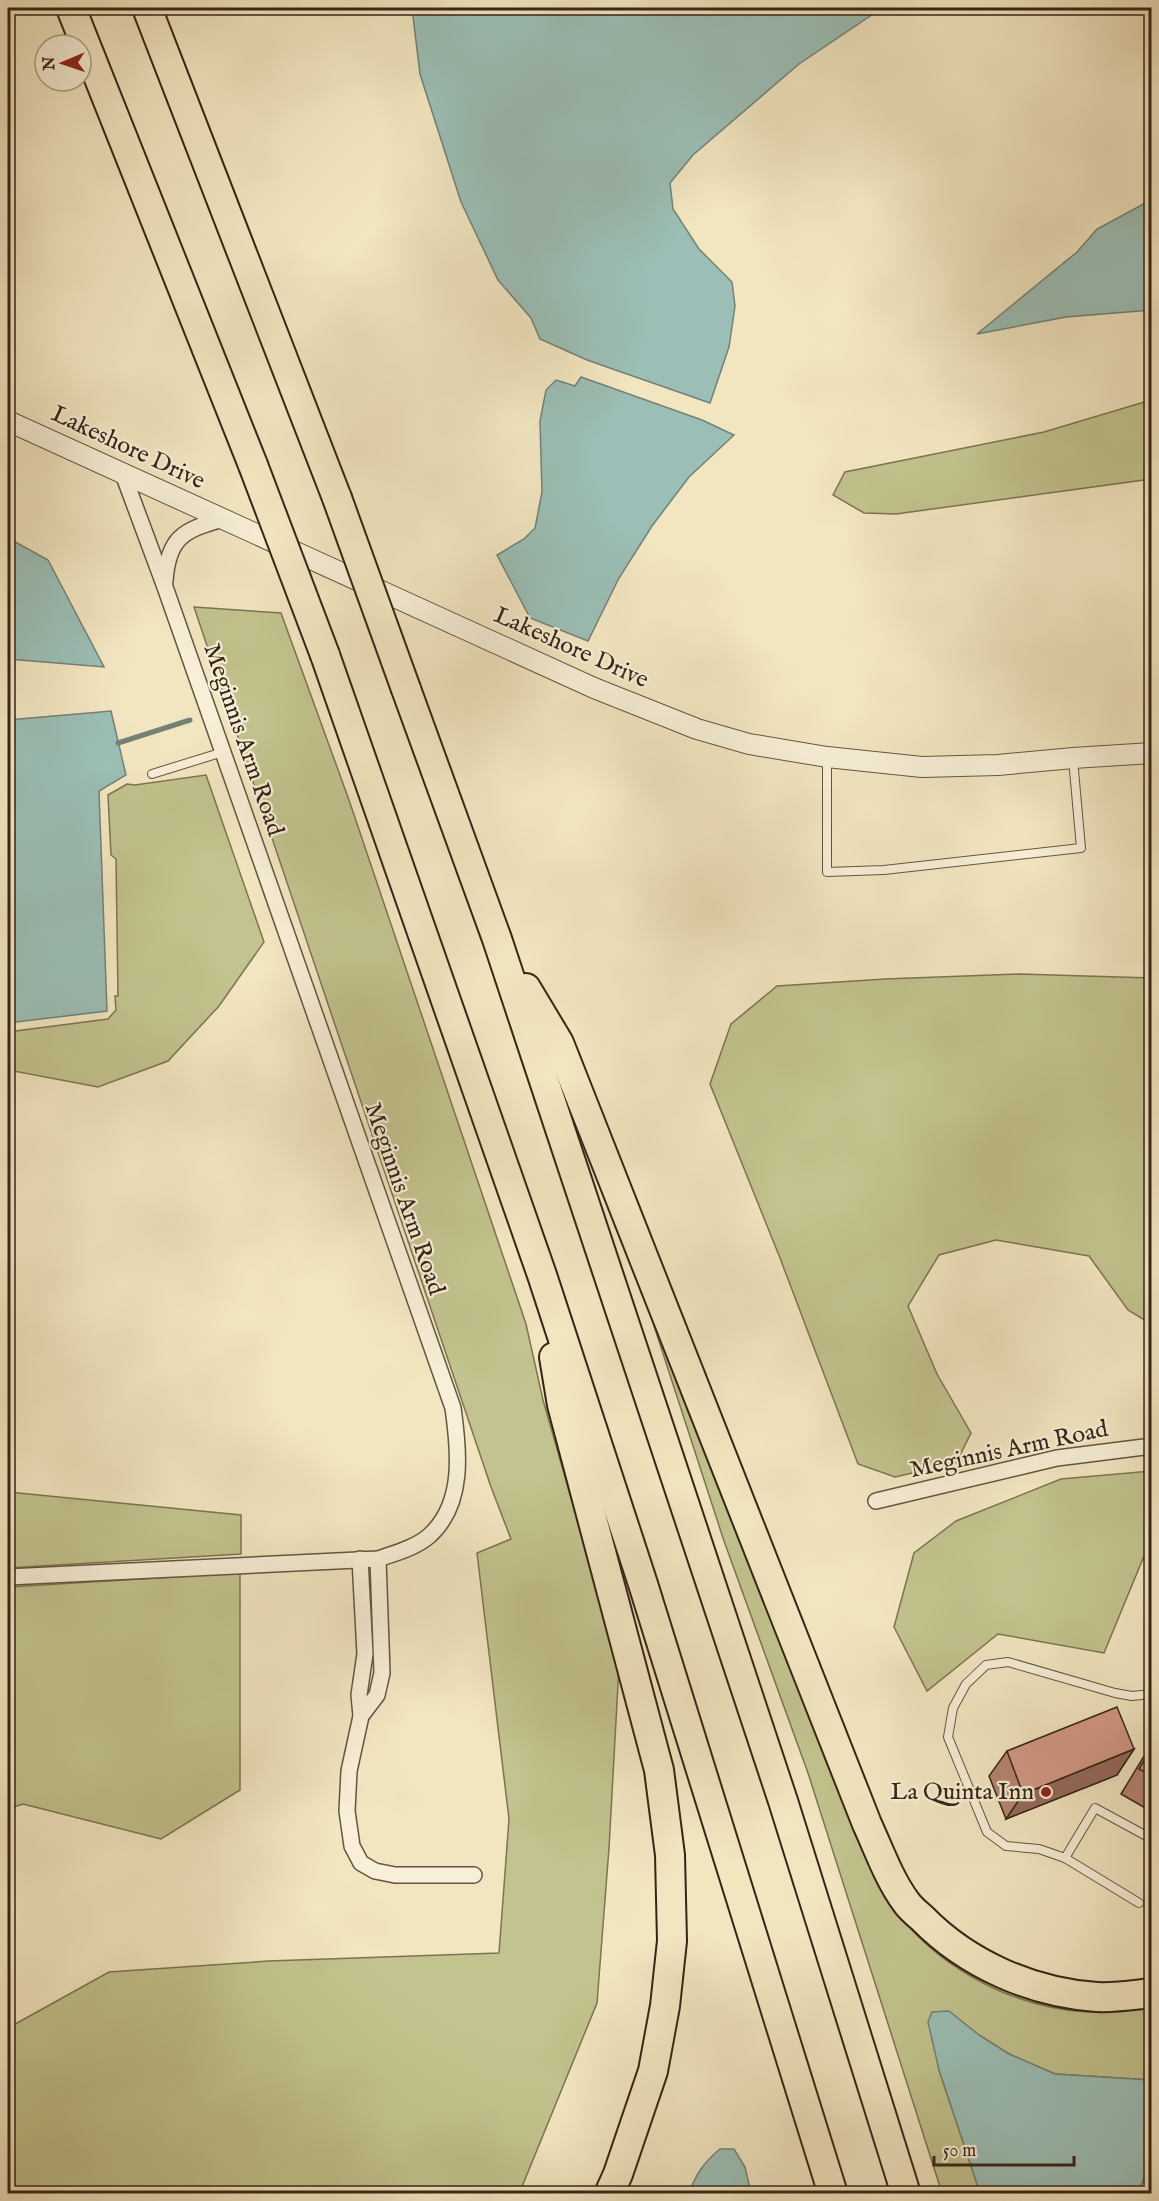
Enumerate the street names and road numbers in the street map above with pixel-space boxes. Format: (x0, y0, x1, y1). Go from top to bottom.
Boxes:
street label: Lakeshore Drive (46, 399, 210, 497)
street label: Lakeshore Drive (489, 600, 653, 696)
street label: Meginnis Arm Road (196, 640, 291, 841)
street label: Meginnis Arm Road (357, 1099, 452, 1300)
street label: Meginnis Arm Road (907, 1414, 1111, 1486)

